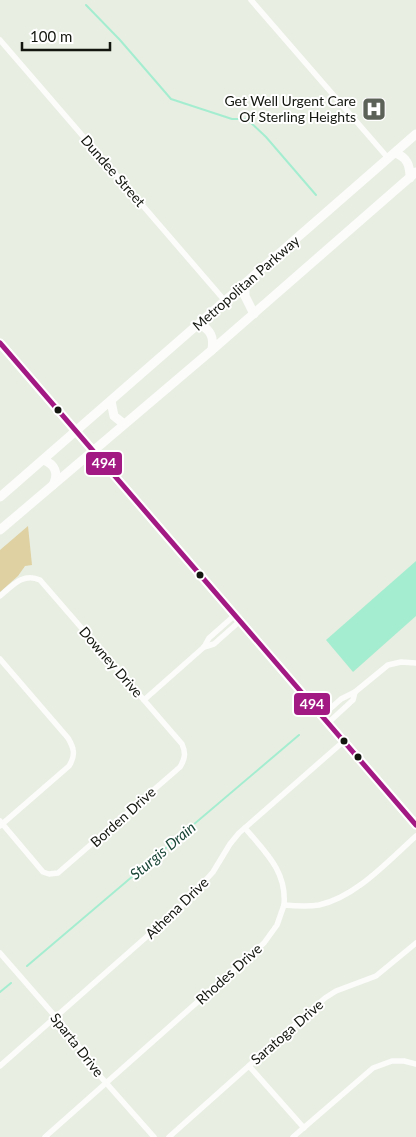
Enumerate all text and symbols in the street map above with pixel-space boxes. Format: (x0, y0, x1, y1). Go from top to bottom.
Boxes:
scale bar (22, 20, 110, 52)
text: 100 m (30, 27, 72, 45)
place label: Get Well Urgent Care Of Sterling Heights (224, 92, 356, 125)
hospital icon: Get Well Urgent Care Of Sterling Heights (361, 96, 387, 122)
street label: Dundee Street (78, 131, 149, 210)
street label: Metropolitan Parkway (189, 231, 303, 334)
unlabelled marker (53, 405, 63, 415)
line badge: 494 (85, 451, 123, 476)
text: 494 (92, 454, 116, 471)
unlabelled marker (195, 570, 205, 580)
street label: Downey Drive (76, 623, 147, 701)
line badge: 494 (293, 692, 331, 716)
text: 494 (300, 695, 324, 712)
unlabelled marker (339, 736, 349, 746)
unlabelled marker (353, 752, 363, 762)
street label: Borden Drive (87, 783, 159, 850)
water label: Sturgis Drain (126, 818, 199, 883)
street label: Athena Drive (142, 873, 212, 942)
street label: Rhodes Drive (192, 940, 265, 1008)
street label: Saratoga Drive (247, 996, 326, 1068)
street label: Sparta Drive (47, 1009, 108, 1080)

